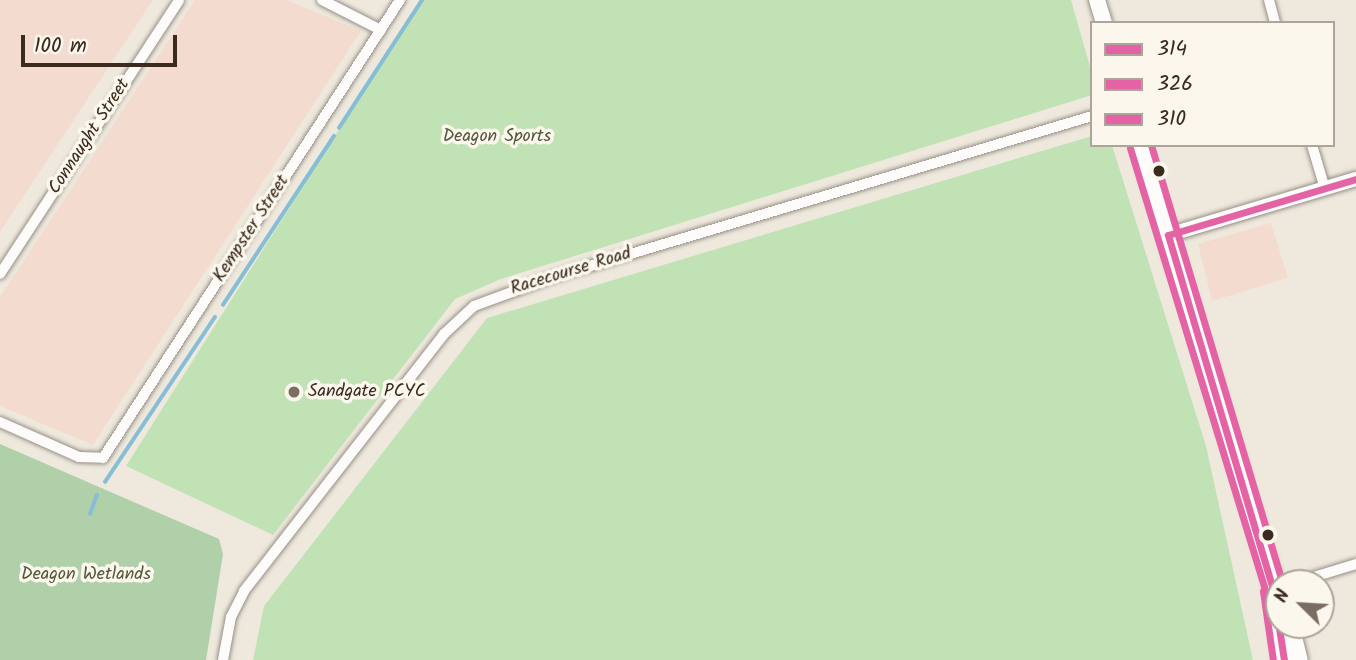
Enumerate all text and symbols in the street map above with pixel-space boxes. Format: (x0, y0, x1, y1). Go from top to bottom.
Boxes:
scale bar (24, 21, 180, 65)
legend (1090, 21, 1335, 147)
text: 100 m (34, 30, 87, 63)
text: 314 (1157, 33, 1187, 66)
text: 326 (1157, 68, 1193, 101)
street label: Connaught Street (45, 75, 135, 199)
text: 310 (1157, 103, 1186, 136)
park label: Deagon Sports (443, 126, 551, 148)
unlabelled marker (1152, 164, 1166, 178)
street label: Kempster Street (209, 171, 295, 287)
street label: Racecourse Road (508, 243, 634, 301)
place label: Sandgate PCYC (308, 381, 426, 403)
marker: Sandgate PCYC (286, 384, 302, 400)
unlabelled marker (1261, 528, 1275, 542)
park label: Deagon Wetlands (21, 564, 151, 586)
north arrow (1265, 569, 1335, 639)
text: N (1266, 585, 1299, 608)

